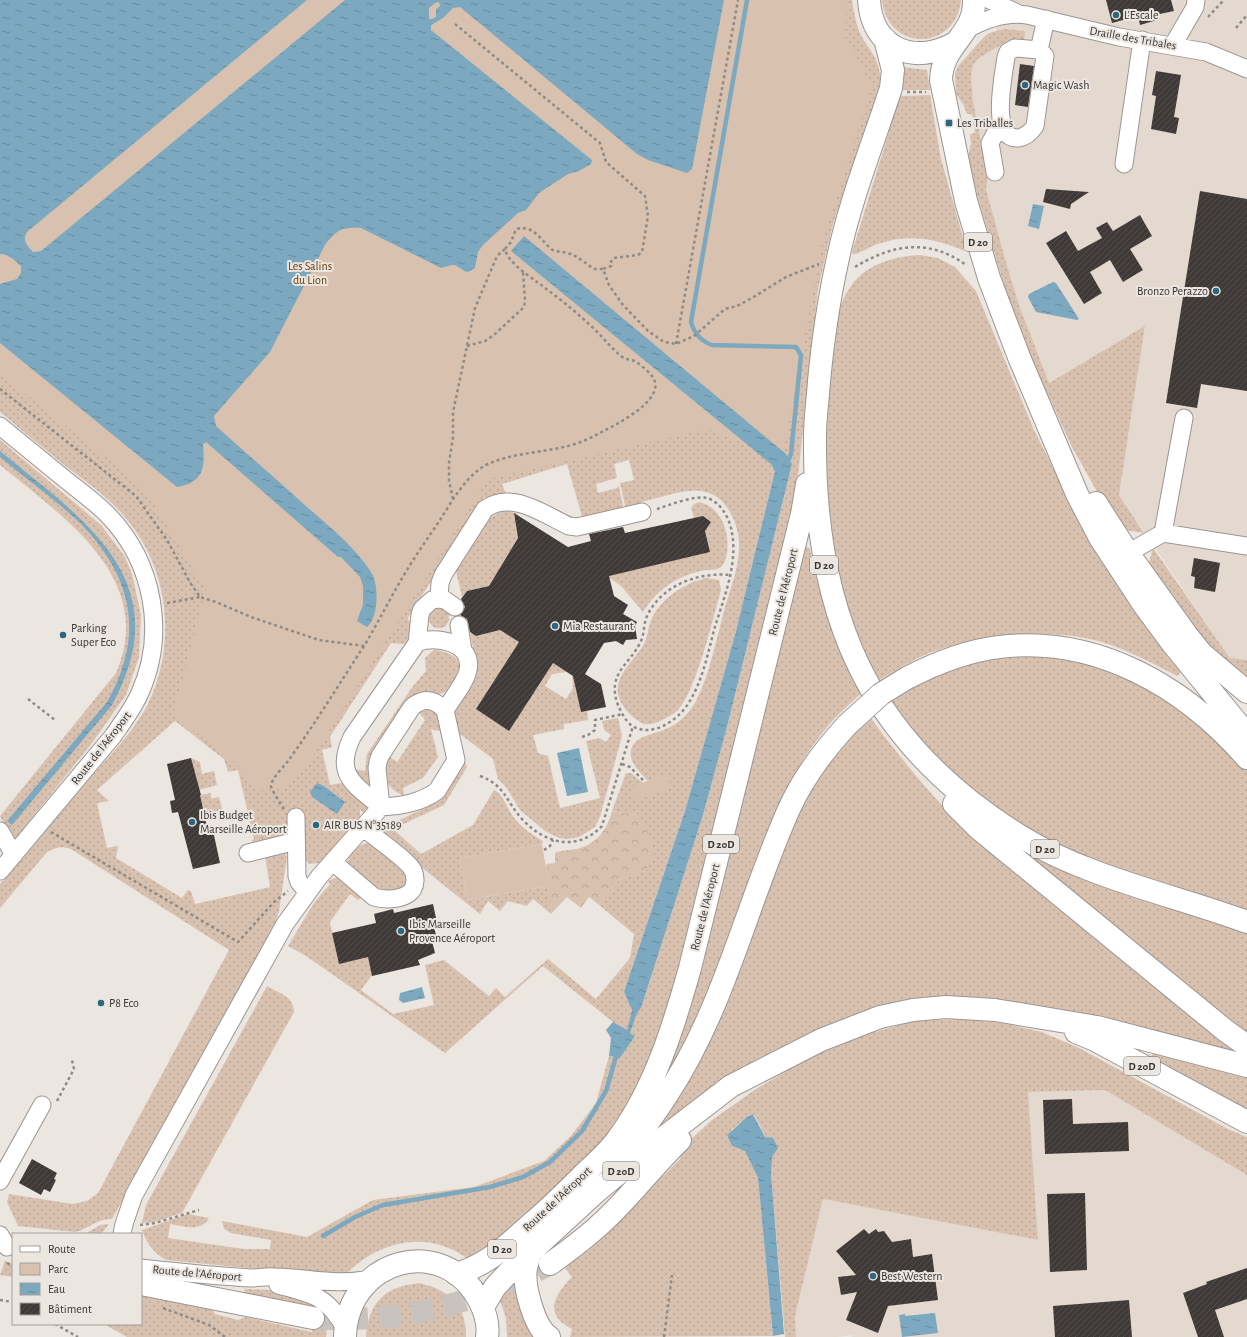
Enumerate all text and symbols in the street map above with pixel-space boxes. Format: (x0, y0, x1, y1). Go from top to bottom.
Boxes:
place label: L'Escale (1124, 9, 1159, 21)
marker: L'Escale (1111, 10, 1121, 20)
street label: Draille des Tribales (1089, 24, 1177, 52)
place label: Magic Wash (1033, 79, 1090, 91)
marker: Magic Wash (1020, 80, 1030, 90)
place label: Les Triballes (957, 117, 1013, 129)
marker: Les Triballes (944, 118, 954, 128)
road number: D 20 (964, 233, 992, 251)
park label: Les Salins du Lion (288, 260, 332, 286)
place label: Bronzo Perazzo (1137, 285, 1208, 297)
marker: Bronzo Perazzo (1211, 286, 1221, 296)
street label: Route de l'Aéroport (766, 547, 800, 637)
road number: D 20 (810, 556, 838, 574)
place label: Mia Restaurant (563, 620, 634, 632)
marker: Mia Restaurant (550, 621, 560, 631)
place label: Parking Super Eco (71, 622, 116, 648)
marker: Parking Super Eco (58, 630, 68, 640)
street label: Route de l'Aéroport (69, 709, 133, 787)
place label: Ibis Budget Marseille Aéroport (200, 809, 287, 835)
marker: Ibis Budget Marseille Aéroport (187, 817, 197, 827)
place label: AIR BUS N°35189 (324, 819, 402, 831)
marker: AIR BUS N°35189 (311, 820, 321, 830)
road number: D 20D (703, 835, 739, 853)
road number: D 20 (1031, 840, 1059, 858)
street label: Route de l'Aéroport (688, 862, 722, 952)
place label: Ibis Marseille Provence Aéroport (409, 918, 495, 944)
marker: Ibis Marseille Provence Aéroport (396, 926, 406, 936)
place label: P8 Eco (109, 997, 139, 1009)
marker: P8 Eco (96, 998, 106, 1008)
road number: D 20D (1124, 1057, 1160, 1075)
road number: D 20D (603, 1162, 639, 1180)
street label: Route de l'Aéroport (520, 1164, 594, 1234)
legend (12, 1233, 142, 1325)
road number: D 20 (488, 1240, 516, 1258)
text: Route (48, 1243, 75, 1255)
text: Parc (48, 1263, 68, 1275)
street label: Route de l'Aéroport (152, 1263, 242, 1283)
place label: Best Western (881, 1270, 943, 1282)
marker: Best Western (868, 1271, 878, 1281)
text: Eau (48, 1283, 65, 1295)
text: Bâtiment (48, 1303, 92, 1315)

